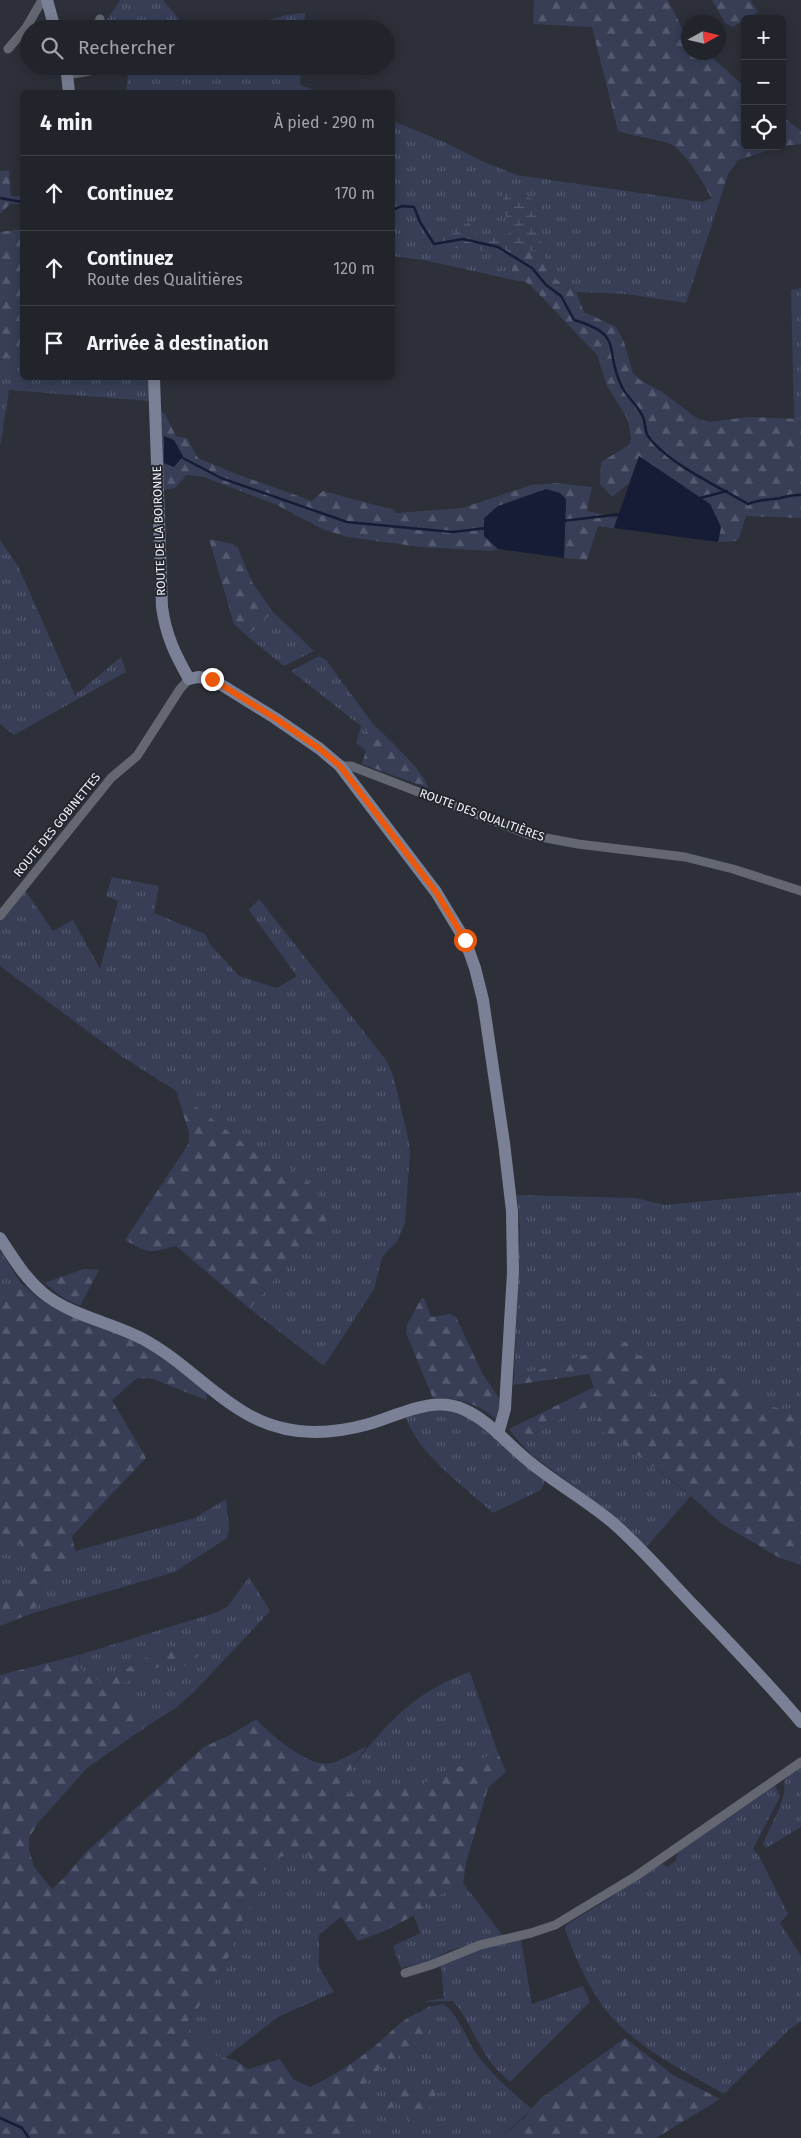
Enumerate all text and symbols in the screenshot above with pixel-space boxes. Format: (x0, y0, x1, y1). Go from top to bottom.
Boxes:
north arrow (681, 15, 726, 60)
map controls (741, 15, 786, 150)
button: + (741, 15, 786, 60)
search box (20, 20, 395, 75)
icon: search (38, 34, 66, 62)
text: Rechercher (78, 36, 175, 59)
button: − (741, 60, 786, 105)
button: locate (741, 105, 786, 150)
text: 4 min (40, 110, 93, 136)
text: À pied · 290 m (274, 113, 375, 132)
icon: ahead (40, 179, 68, 207)
text: Continuez (87, 182, 173, 205)
text: 170 m (334, 184, 375, 203)
text: Continuez (87, 247, 173, 270)
icon: ahead (40, 254, 68, 282)
text: 120 m (333, 259, 375, 278)
text: Route des Qualitières (87, 270, 243, 289)
icon: arrive (40, 329, 68, 357)
text: Arrivée à destination (87, 332, 269, 355)
street label: ROUTE DE LA BOIRONNE (150, 466, 168, 596)
route end (201, 668, 224, 691)
street label: ROUTE DES GOBINETTES (11, 770, 103, 880)
street label: ROUTE DES QUALITIÈRES (418, 785, 547, 844)
route start (454, 929, 477, 952)

